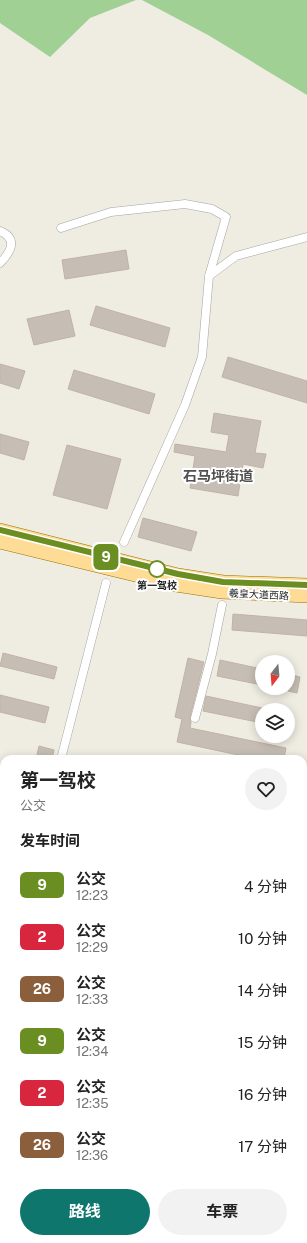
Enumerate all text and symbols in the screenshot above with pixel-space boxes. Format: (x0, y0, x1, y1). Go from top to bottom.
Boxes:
district label: 石马坪街道 (183, 468, 253, 484)
line badge: 9 (93, 544, 119, 570)
text: 9 (101, 549, 111, 565)
marker: 第一驾校 (148, 560, 166, 578)
place label: 第一驾校 (137, 579, 177, 591)
street label: 羲皇大道西路 (229, 586, 289, 602)
north arrow (255, 655, 295, 695)
map controls (255, 655, 295, 743)
button: layers (255, 703, 295, 743)
button: heart (245, 768, 287, 810)
text: 第一驾校 (20, 769, 96, 791)
text: 公交 (20, 798, 46, 813)
text: 发车时间 (20, 832, 80, 849)
text: 公交 (76, 870, 106, 887)
text: 9 (37, 877, 47, 893)
text: 4 分钟 (244, 878, 287, 895)
text: 12:23 (76, 888, 108, 903)
text: 公交 (76, 922, 106, 939)
text: 2 (38, 929, 46, 945)
text: 10 分钟 (238, 930, 287, 947)
text: 12:29 (76, 940, 108, 955)
text: 公交 (76, 974, 106, 991)
text: 26 (33, 981, 51, 997)
text: 14 分钟 (238, 982, 287, 999)
text: 12:33 (76, 992, 108, 1007)
text: 公交 (76, 1026, 106, 1043)
text: 9 (37, 1033, 47, 1049)
text: 15 分钟 (238, 1034, 287, 1051)
text: 12:34 (76, 1044, 108, 1059)
text: 公交 (76, 1078, 106, 1095)
text: 2 (38, 1085, 46, 1101)
text: 16 分钟 (238, 1086, 287, 1103)
text: 12:35 (76, 1096, 109, 1111)
text: 公交 (76, 1130, 106, 1147)
text: 26 (33, 1137, 51, 1153)
text: 17 分钟 (238, 1138, 287, 1155)
text: 12:36 (76, 1148, 108, 1163)
button: 路线 (20, 1189, 150, 1235)
button: 车票 (158, 1189, 287, 1235)

